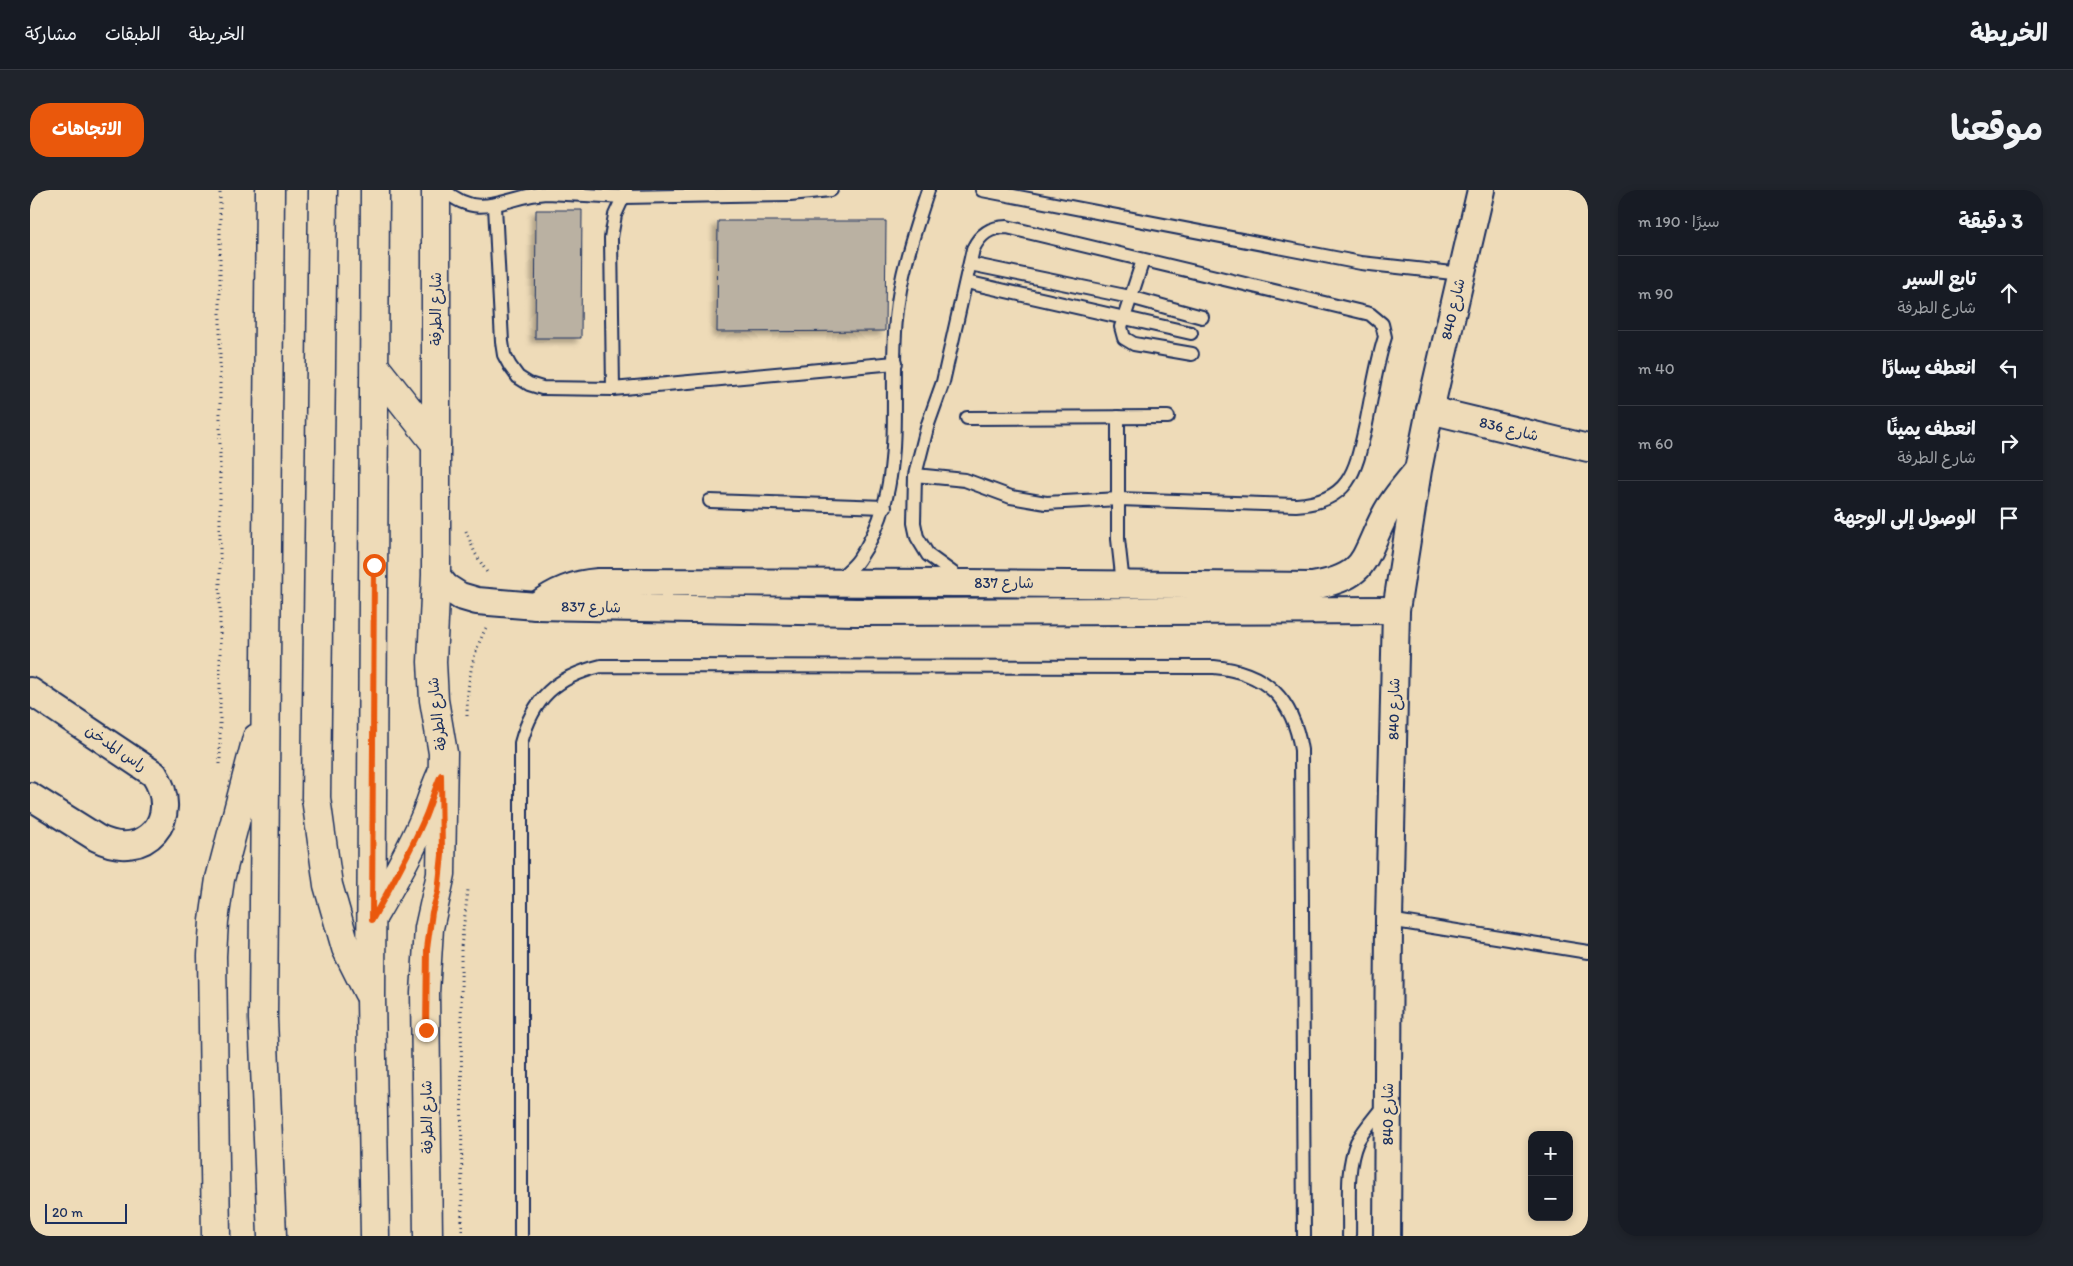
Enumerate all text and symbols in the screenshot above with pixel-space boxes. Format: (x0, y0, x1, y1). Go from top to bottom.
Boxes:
text: الخريطة (1970, 18, 2048, 47)
text: مشاركة (25, 23, 77, 45)
text: الطبقات (105, 23, 161, 45)
text: الخريطة (189, 23, 245, 45)
button: الاتجاهات (30, 103, 144, 157)
text: موقعنا (1950, 107, 2043, 149)
text: 3 دقيقة (1958, 208, 2023, 233)
text: سيرًا · 190 m (1638, 212, 1720, 231)
text: تابع السير (1904, 267, 1976, 290)
street label: شارع الطرفة (427, 272, 446, 346)
street label: شارع 840 (1437, 277, 1470, 342)
icon: ahead (1995, 279, 2023, 307)
text: 90 m (1638, 284, 1673, 303)
text: شارع الطرفة (1897, 298, 1976, 317)
icon: left (1995, 354, 2023, 382)
text: انعطف يسارًا (1882, 356, 1976, 379)
text: 40 m (1638, 359, 1675, 378)
street label: شارع 836 (1477, 413, 1540, 446)
text: انعطف يمينًا (1887, 417, 1976, 440)
icon: right (1995, 429, 2023, 457)
text: 60 m (1638, 434, 1673, 453)
text: شارع الطرفة (1897, 448, 1976, 467)
icon: arrive (1995, 504, 2023, 532)
text: الوصول إلى الوجهة (1834, 506, 1976, 529)
route start (363, 554, 386, 577)
street label: شارع 837 (974, 574, 1034, 593)
street label: شارع 837 (561, 597, 621, 618)
street label: شارع الطرفة (424, 676, 451, 752)
street label: شارع 840 (1384, 678, 1405, 740)
street label: راس المدخن (82, 721, 150, 775)
route end (415, 1019, 438, 1042)
street label: شارع الطرفة (417, 1080, 438, 1154)
street label: شارع 840 (1379, 1083, 1398, 1145)
map controls (1528, 1131, 1573, 1221)
button: + (1528, 1131, 1573, 1176)
button: − (1528, 1176, 1573, 1221)
scale bar (45, 1201, 128, 1224)
text: 20 m (52, 1204, 83, 1221)

